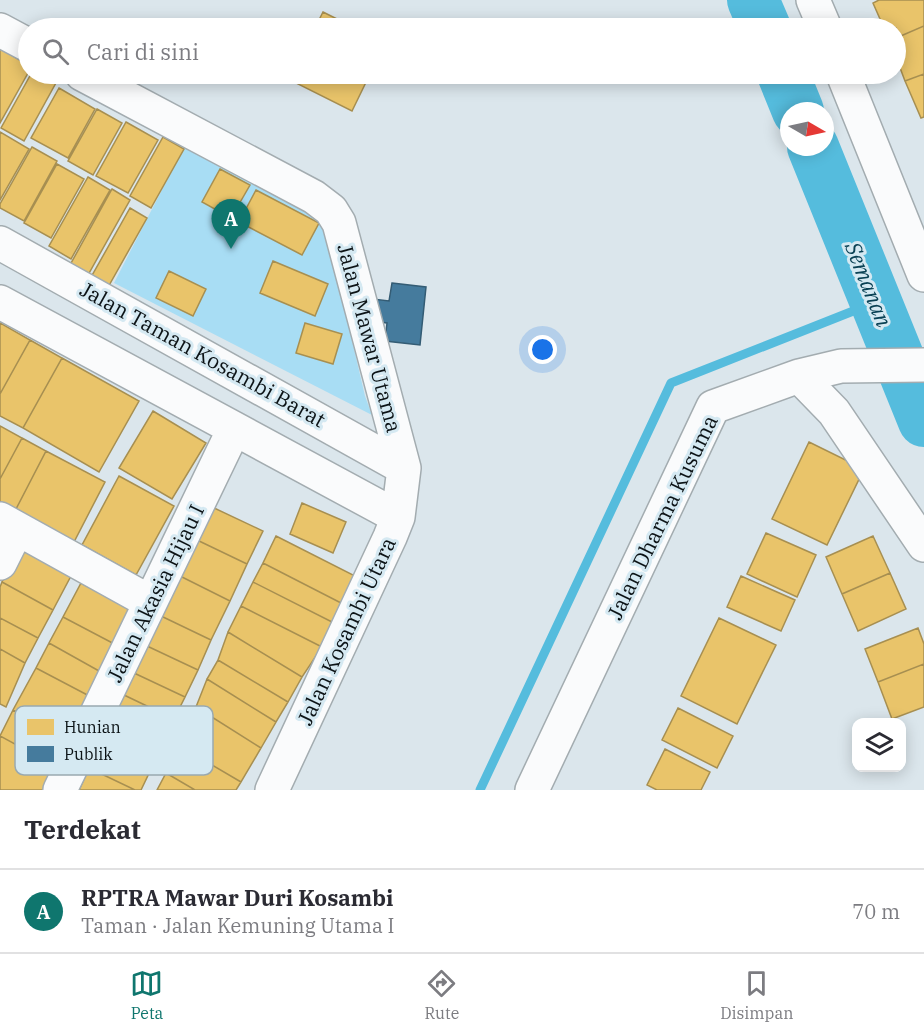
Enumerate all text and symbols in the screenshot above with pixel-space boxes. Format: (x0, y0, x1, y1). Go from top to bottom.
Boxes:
search box (18, 18, 906, 84)
icon: search (39, 35, 72, 68)
text: Cari di sini (87, 37, 199, 66)
north arrow (780, 102, 834, 156)
pin: A (212, 200, 250, 249)
water label: Semanan (838, 236, 899, 331)
street label: Jalan Mawar Utama (331, 241, 409, 435)
street label: Jalan Taman Kosambi Barat (75, 275, 331, 433)
your location (528, 335, 557, 364)
street label: Jalan Dharma Kusuma (600, 410, 724, 624)
street label: Jalan Akasia Hijau I (100, 500, 210, 686)
street label: Jalan Kosambi Utara (290, 533, 402, 729)
legend (15, 706, 213, 775)
text: Hunian (64, 717, 121, 737)
map controls (852, 718, 906, 772)
button: layers (852, 718, 906, 772)
text: Publik (64, 744, 113, 764)
text: Terdekat (24, 812, 141, 846)
text: RPTRA Mawar Duri Kosambi (81, 883, 393, 912)
text: A (37, 898, 50, 925)
text: 70 m (852, 898, 900, 925)
text: Taman · Jalan Kemuning Utama I (81, 912, 394, 939)
tab: Peta (130, 967, 163, 1023)
tab: Rute (424, 967, 459, 1023)
tab: Disimpan (720, 967, 794, 1023)

